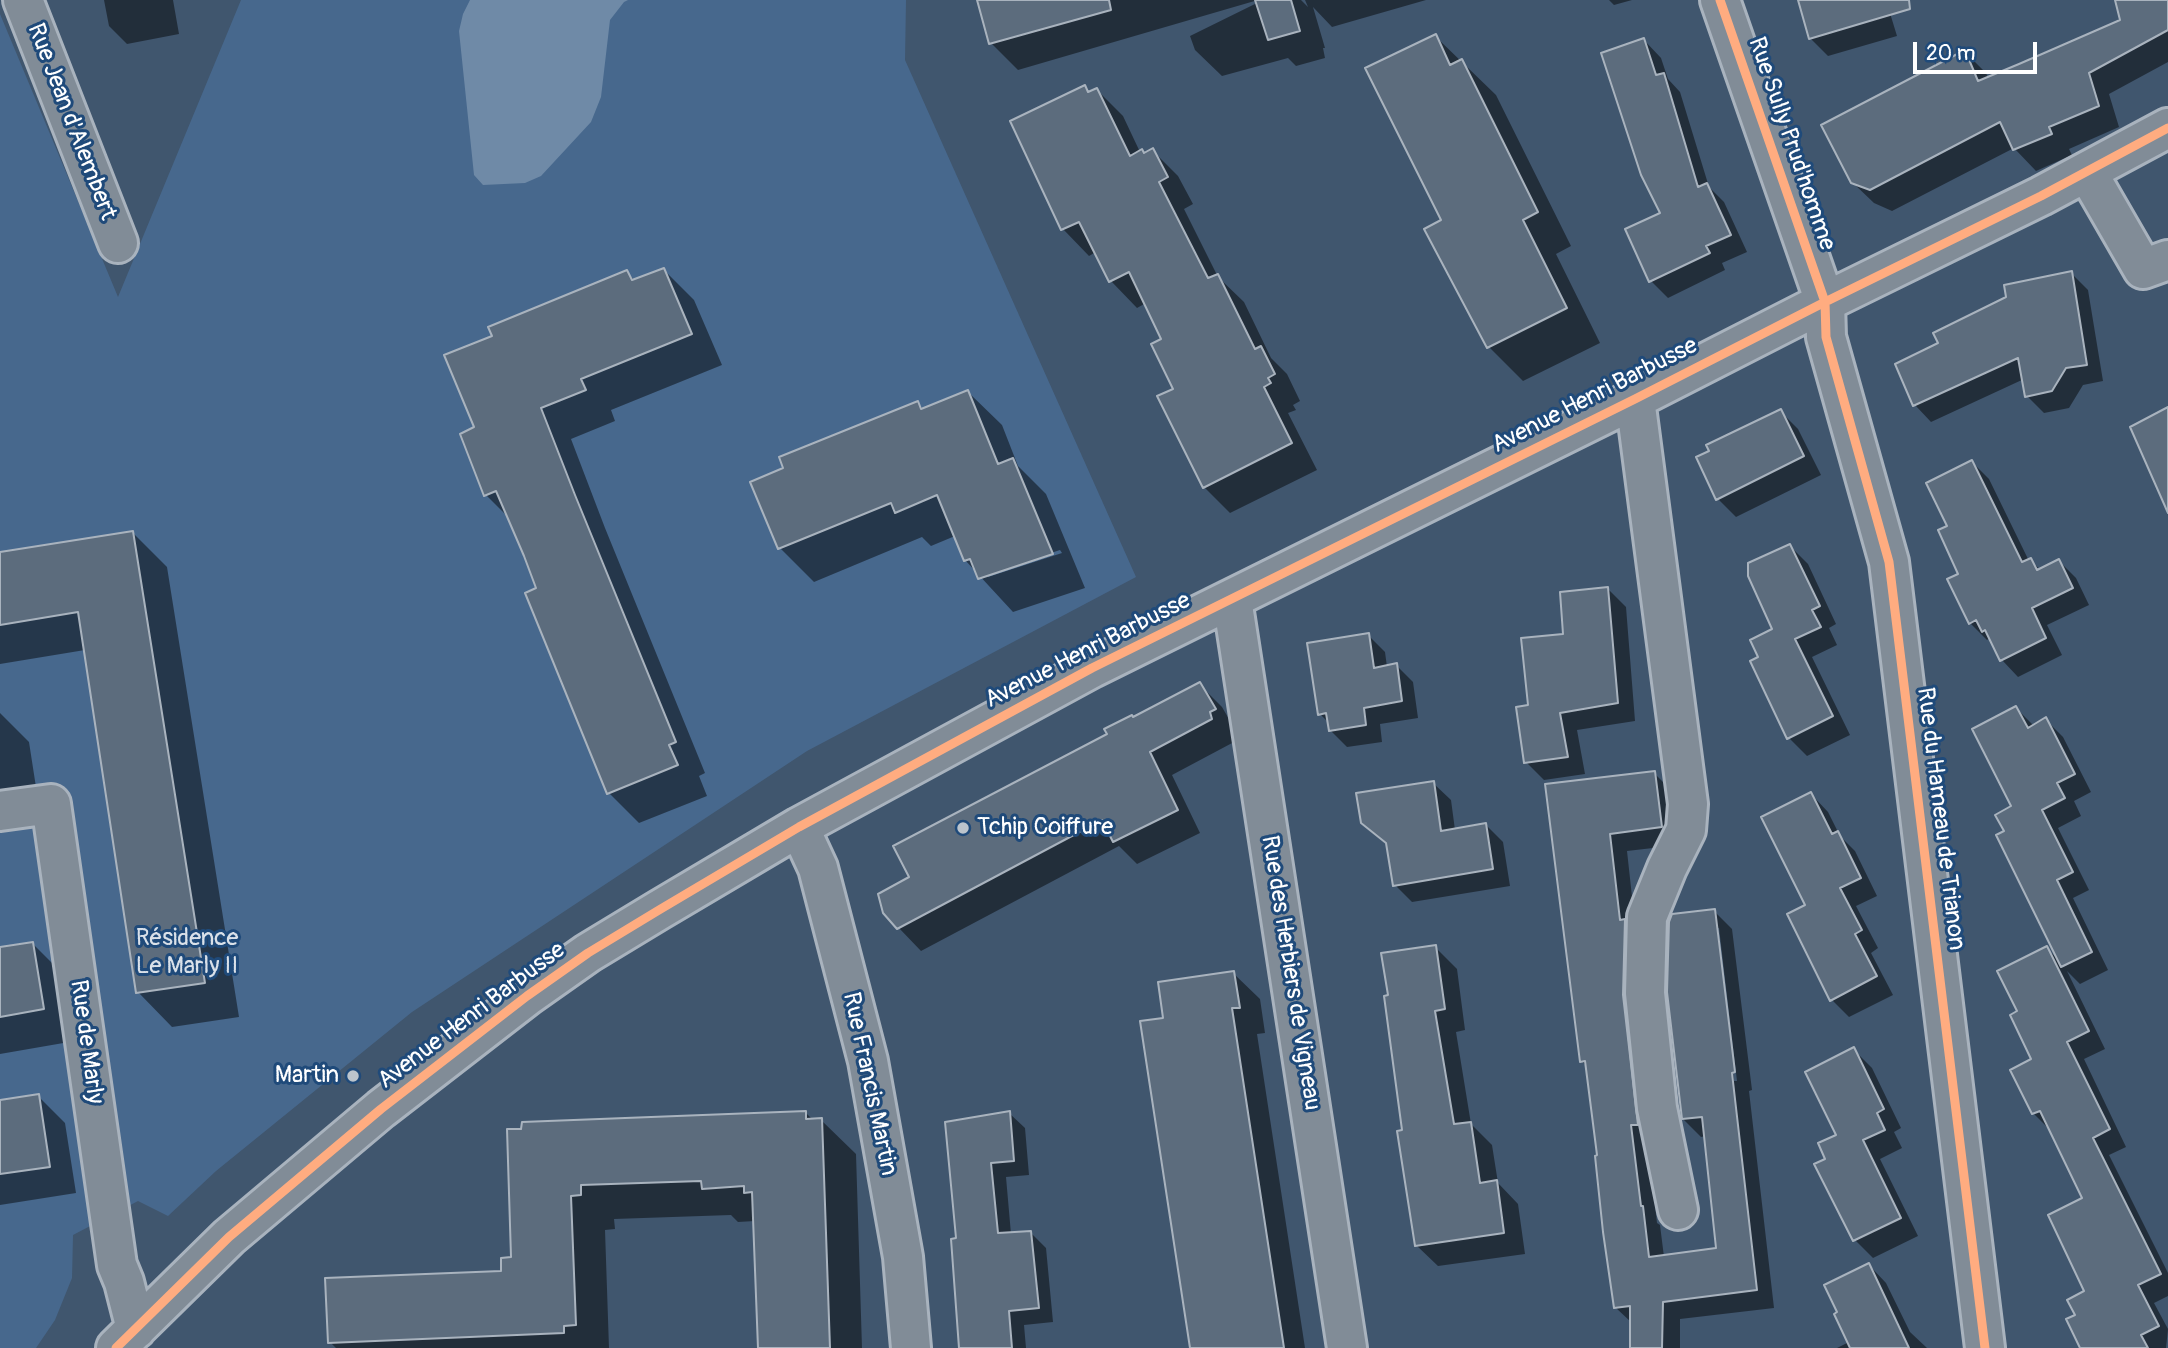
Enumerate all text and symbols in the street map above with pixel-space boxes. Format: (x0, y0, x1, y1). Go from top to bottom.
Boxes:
street label: Rue Jean d'Alembert (20, 20, 122, 224)
scale bar (1916, 28, 2040, 72)
street label: Rue Sully Prud'homme (1741, 34, 1841, 254)
text: 20 m (1926, 40, 1975, 67)
street label: Avenue Henri Barbusse (1487, 332, 1703, 460)
street label: Avenue Henri Barbusse (980, 587, 1196, 715)
street label: Rue du Hameau de Trianon (1910, 686, 1970, 952)
place label: Tchip Coiffure (977, 814, 1113, 842)
marker: Tchip Coiffure (955, 820, 971, 836)
street label: Rue des Herbiers de Vigneau (1254, 834, 1326, 1112)
park label: Résidence Le Marly II (136, 925, 238, 981)
street label: Avenue Henri Barbusse (373, 936, 571, 1096)
street label: Rue de Marly (63, 978, 109, 1106)
street label: Rue Francis Martin (836, 990, 902, 1178)
place label: Martin (275, 1062, 339, 1090)
marker: Martin (345, 1068, 361, 1084)

